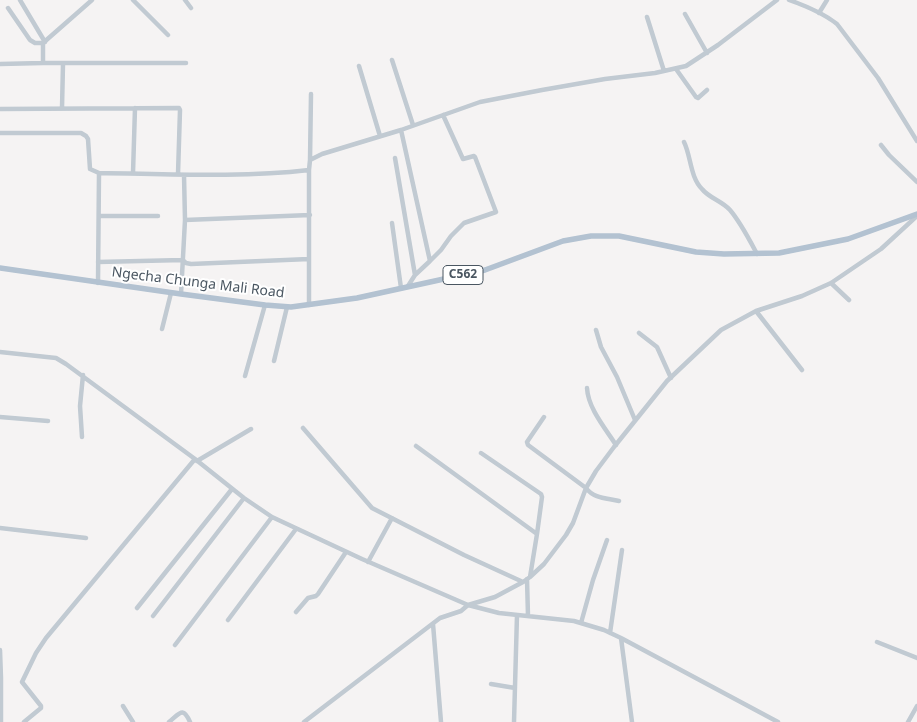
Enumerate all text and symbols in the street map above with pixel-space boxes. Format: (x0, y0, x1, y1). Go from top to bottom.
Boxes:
street label: Ngecha Chunga Mali Road (111, 264, 285, 302)
road number: C562 (443, 266, 483, 284)

